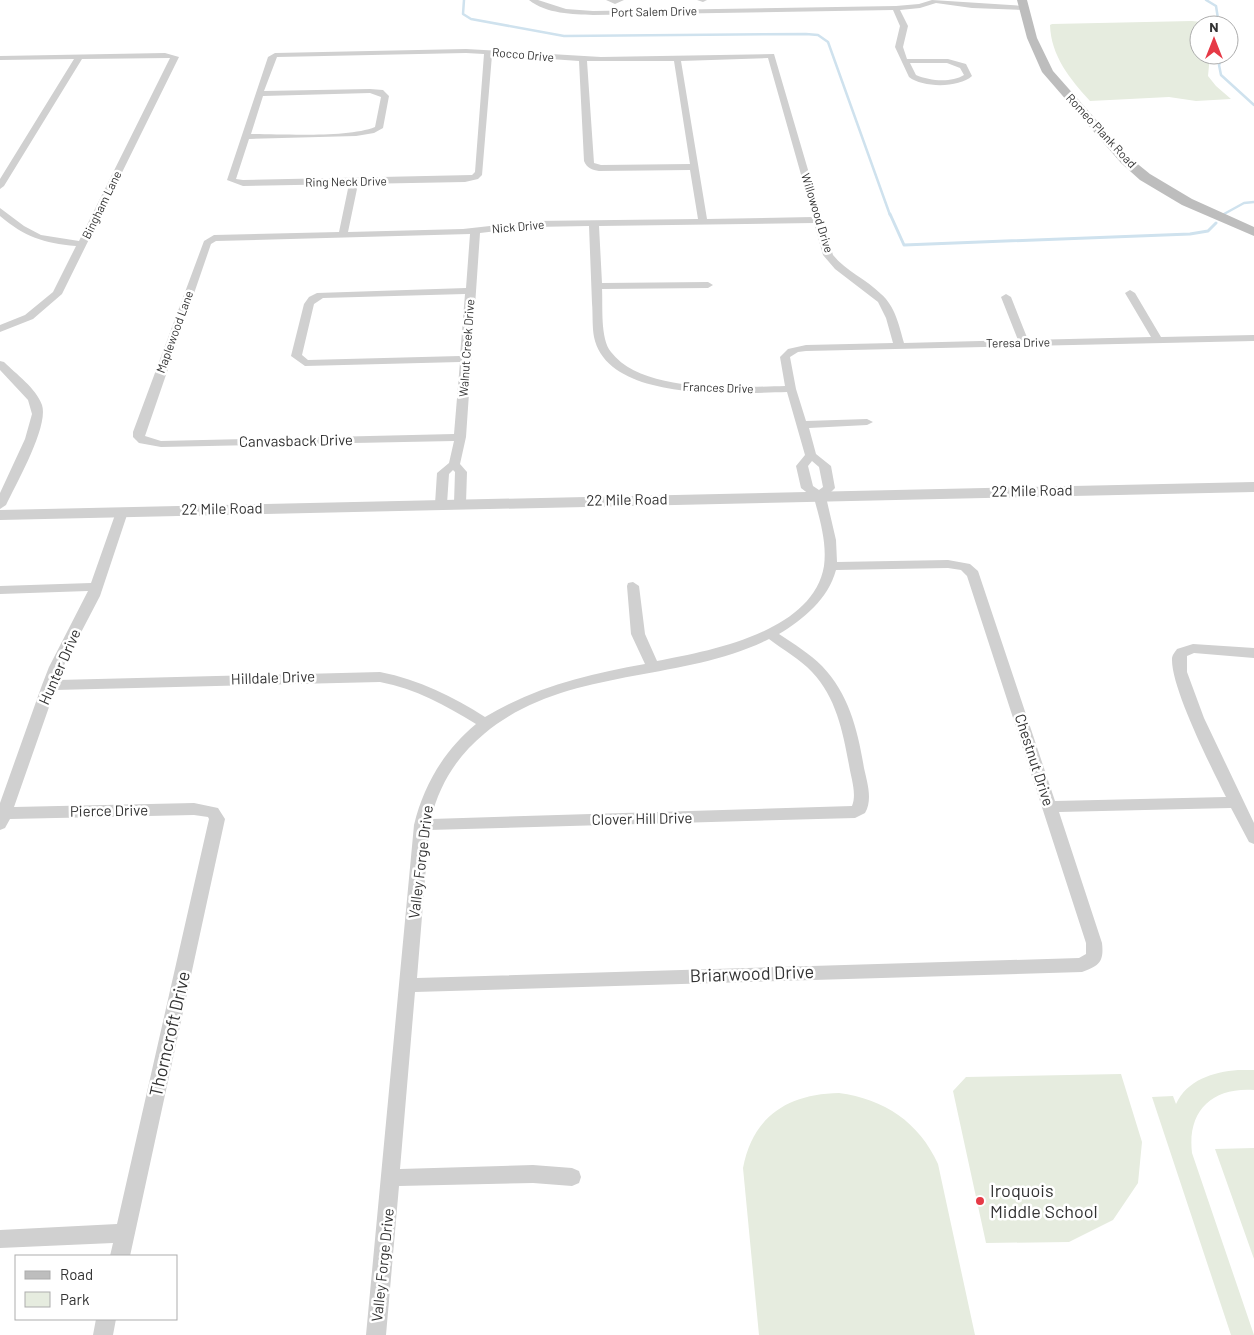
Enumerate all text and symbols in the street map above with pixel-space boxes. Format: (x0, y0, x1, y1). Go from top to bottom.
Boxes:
street label: Port Salem Drive (611, 3, 697, 19)
north arrow (1189, 15, 1239, 65)
text: N (1209, 18, 1219, 35)
street label: Rocco Drive (492, 44, 555, 64)
street label: Romeo Plank Road (1064, 90, 1140, 170)
street label: Bingham Lane (79, 168, 124, 241)
street label: Willowood Drive (799, 171, 837, 254)
street label: Ring Neck Drive (305, 173, 387, 189)
street label: Nick Drive (491, 217, 545, 235)
street label: Maplewood Lane (153, 289, 195, 375)
street label: Walnut Creek Drive (456, 299, 476, 397)
street label: Teresa Drive (986, 334, 1050, 350)
street label: Frances Drive (682, 379, 754, 395)
street label: Canvasback Drive (239, 430, 353, 450)
street label: 22 Mile Road (991, 480, 1073, 500)
street label: 22 Mile Road (586, 489, 668, 509)
street label: 22 Mile Road (181, 498, 263, 518)
street label: Hunter Drive (34, 626, 84, 707)
street label: Hilldale Drive (231, 667, 315, 687)
street label: Chestnut Drive (1012, 711, 1058, 808)
street label: Pierce Drive (70, 800, 148, 820)
street label: Valley Forge Drive (404, 804, 436, 920)
street label: Clover Hill Drive (591, 808, 692, 828)
street label: Briarwood Drive (689, 960, 815, 986)
street label: Thorncroft Drive (144, 969, 194, 1099)
place label: Iroquois Middle School (990, 1179, 1098, 1222)
marker: Iroquois Middle School (974, 1195, 986, 1207)
street label: Valley Forge Drive (367, 1207, 397, 1323)
legend (15, 1255, 178, 1320)
text: Road (60, 1265, 93, 1283)
text: Park (60, 1290, 90, 1308)

